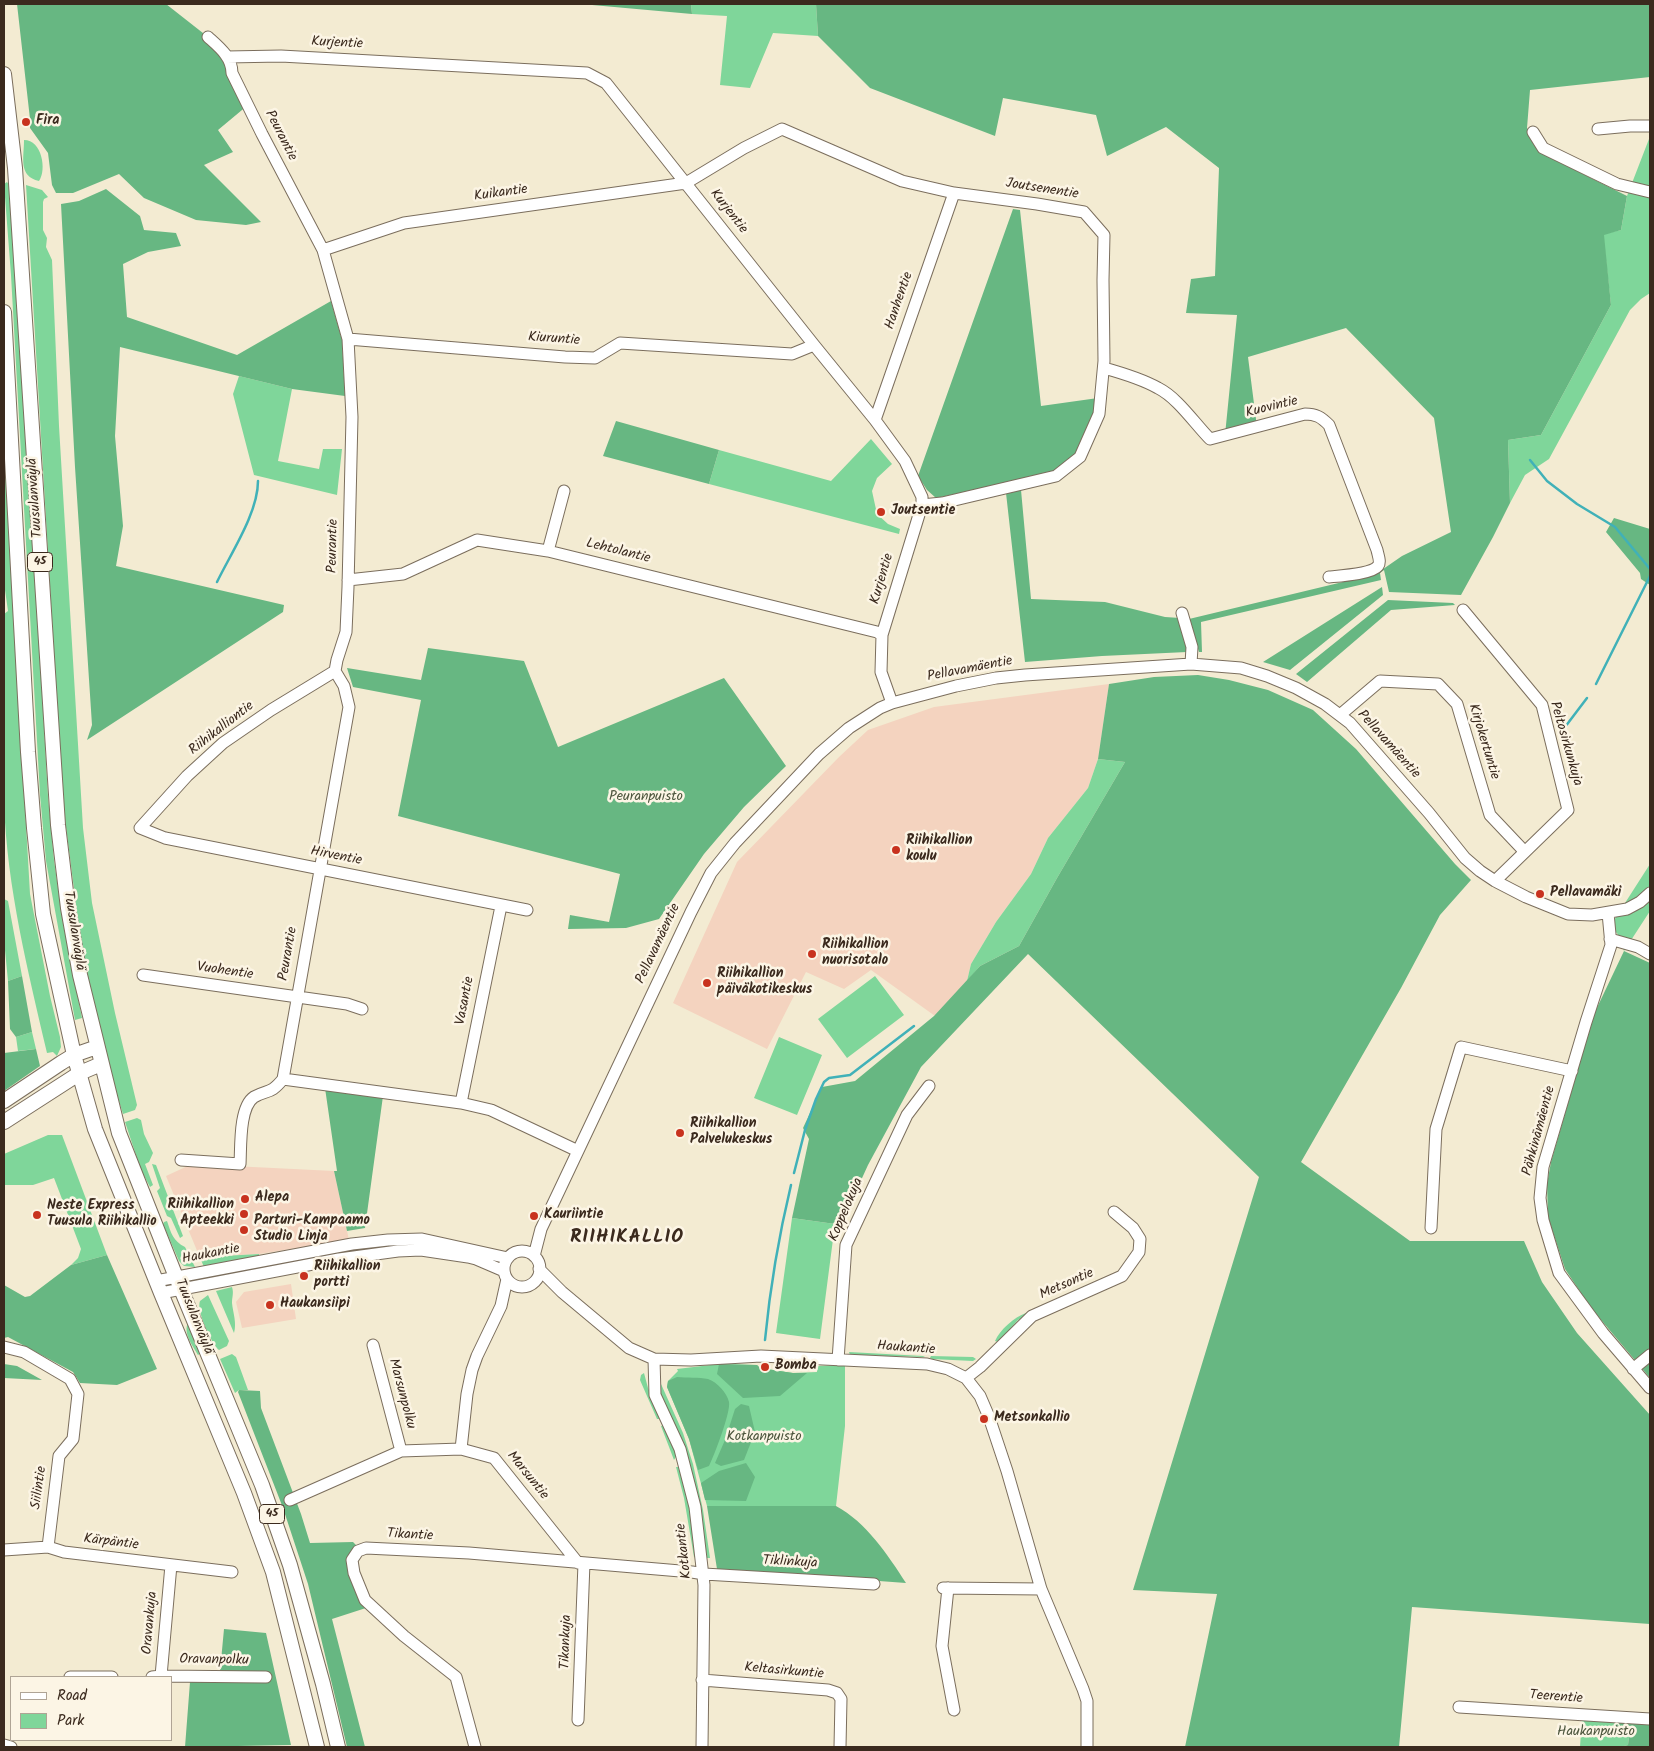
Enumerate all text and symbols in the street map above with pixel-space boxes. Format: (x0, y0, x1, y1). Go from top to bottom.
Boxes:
street label: Kurjentie (311, 34, 363, 54)
street label: Peurantie (260, 108, 300, 164)
place label: Fira (36, 114, 59, 130)
marker: Fira (20, 116, 32, 128)
street label: Joutsenentie (1004, 176, 1080, 204)
street label: Kuikantie (473, 182, 529, 206)
street label: Kurjentie (705, 186, 751, 238)
street label: Hanhentie (882, 270, 918, 332)
street label: Kiuruntie (527, 330, 581, 350)
street label: Kuovintie (1244, 393, 1300, 423)
street label: Tuusulanväylä (25, 457, 47, 539)
place label: Joutsentie (891, 504, 955, 520)
marker: Joutsentie (875, 506, 887, 518)
street label: Peurantie (325, 519, 343, 573)
street label: Lehtolantie (584, 536, 652, 568)
road number: 45 (28, 552, 52, 572)
street label: Kurjentie (868, 552, 898, 606)
street label: Pellavamäentie (926, 654, 1014, 686)
street label: Riihikalliontie (186, 698, 258, 760)
street label: Peltosirkunkuja (1545, 700, 1585, 788)
street label: Kirjokertuntie (1464, 702, 1502, 782)
street label: Pellavamäentie (1353, 707, 1423, 783)
park label: Peuranpuisto (609, 790, 683, 806)
place label: Riihikallion koulu (906, 834, 972, 866)
street label: Hirventie (309, 844, 363, 870)
marker: Riihikallion koulu (890, 844, 902, 856)
place label: Pellavamäki (1550, 886, 1621, 902)
marker: Pellavamäki (1534, 888, 1546, 900)
street label: Tuusulanväylä (58, 890, 88, 972)
street label: Pellavamäentie (633, 901, 685, 987)
street label: Peurantie (276, 926, 302, 982)
place label: Riihikallion nuorisotalo (822, 938, 888, 970)
marker: Riihikallion nuorisotalo (806, 948, 818, 960)
street label: Vuohentie (196, 960, 254, 984)
place label: Riihikallion päiväkotikeskus (717, 967, 812, 1000)
street label: Vasantie (453, 975, 479, 1027)
marker: Riihikallion päiväkotikeskus (701, 977, 713, 989)
street label: Pähkinämäentie (1520, 1084, 1560, 1178)
place label: Riihikallion Palvelukeskus (690, 1117, 772, 1150)
marker: Riihikallion Palvelukeskus (674, 1127, 686, 1139)
street label: Koppelokuja (826, 1176, 868, 1244)
place label: Alepa (255, 1191, 289, 1207)
marker: Alepa (239, 1193, 251, 1205)
place label: Riihikallion Apteekki (168, 1198, 234, 1230)
place label: Neste Express Tuusula Riihikallio (47, 1199, 157, 1232)
marker: Riihikallion Apteekki (238, 1208, 250, 1220)
place label: Kauriintie (544, 1208, 603, 1224)
marker: Neste Express Tuusula Riihikallio (31, 1209, 43, 1221)
marker: Kauriintie (528, 1210, 540, 1222)
place label: Parturi-Kampaamo Studio Linja (254, 1214, 370, 1246)
marker: Parturi-Kampaamo Studio Linja (238, 1224, 250, 1236)
district label: RIIHIKALLIO (569, 1228, 685, 1250)
street label: Haukantie (181, 1241, 241, 1269)
place label: Riihikallion portti (314, 1260, 380, 1292)
street label: Metsontie (1037, 1266, 1097, 1304)
marker: Riihikallion portti (298, 1270, 310, 1282)
street label: Tuusulanväylä (170, 1277, 216, 1357)
place label: Haukansiipi (280, 1297, 350, 1313)
marker: Haukansiipi (264, 1299, 276, 1311)
street label: Haukantie (876, 1339, 936, 1359)
street label: Marsunpolku (384, 1357, 418, 1431)
place label: Bomba (775, 1359, 817, 1375)
marker: Bomba (759, 1361, 771, 1373)
place label: Metsonkallio (994, 1411, 1070, 1427)
marker: Metsonkallio (978, 1413, 990, 1425)
park label: Kotkanpuisto (726, 1430, 802, 1446)
street label: Marsuntie (502, 1448, 552, 1504)
street label: Siilintie (29, 1465, 51, 1511)
road number: 45 (260, 1505, 284, 1524)
street label: Kotkantie (674, 1522, 696, 1580)
street label: Tikantie (386, 1526, 434, 1546)
street label: Kärpäntie (83, 1531, 139, 1555)
street label: Tiklinkuja (762, 1553, 818, 1573)
street label: Oravankuja (140, 1591, 162, 1655)
street label: Tikankuja (558, 1614, 576, 1670)
street label: Oravanpolku (179, 1652, 249, 1670)
street label: Keltasirkuntie (744, 1660, 824, 1684)
legend (10, 1676, 172, 1741)
text: Road (57, 1684, 87, 1708)
street label: Teerentie (1529, 1688, 1583, 1708)
text: Park (57, 1709, 84, 1733)
park label: Haukanpuisto (1557, 1725, 1635, 1741)

